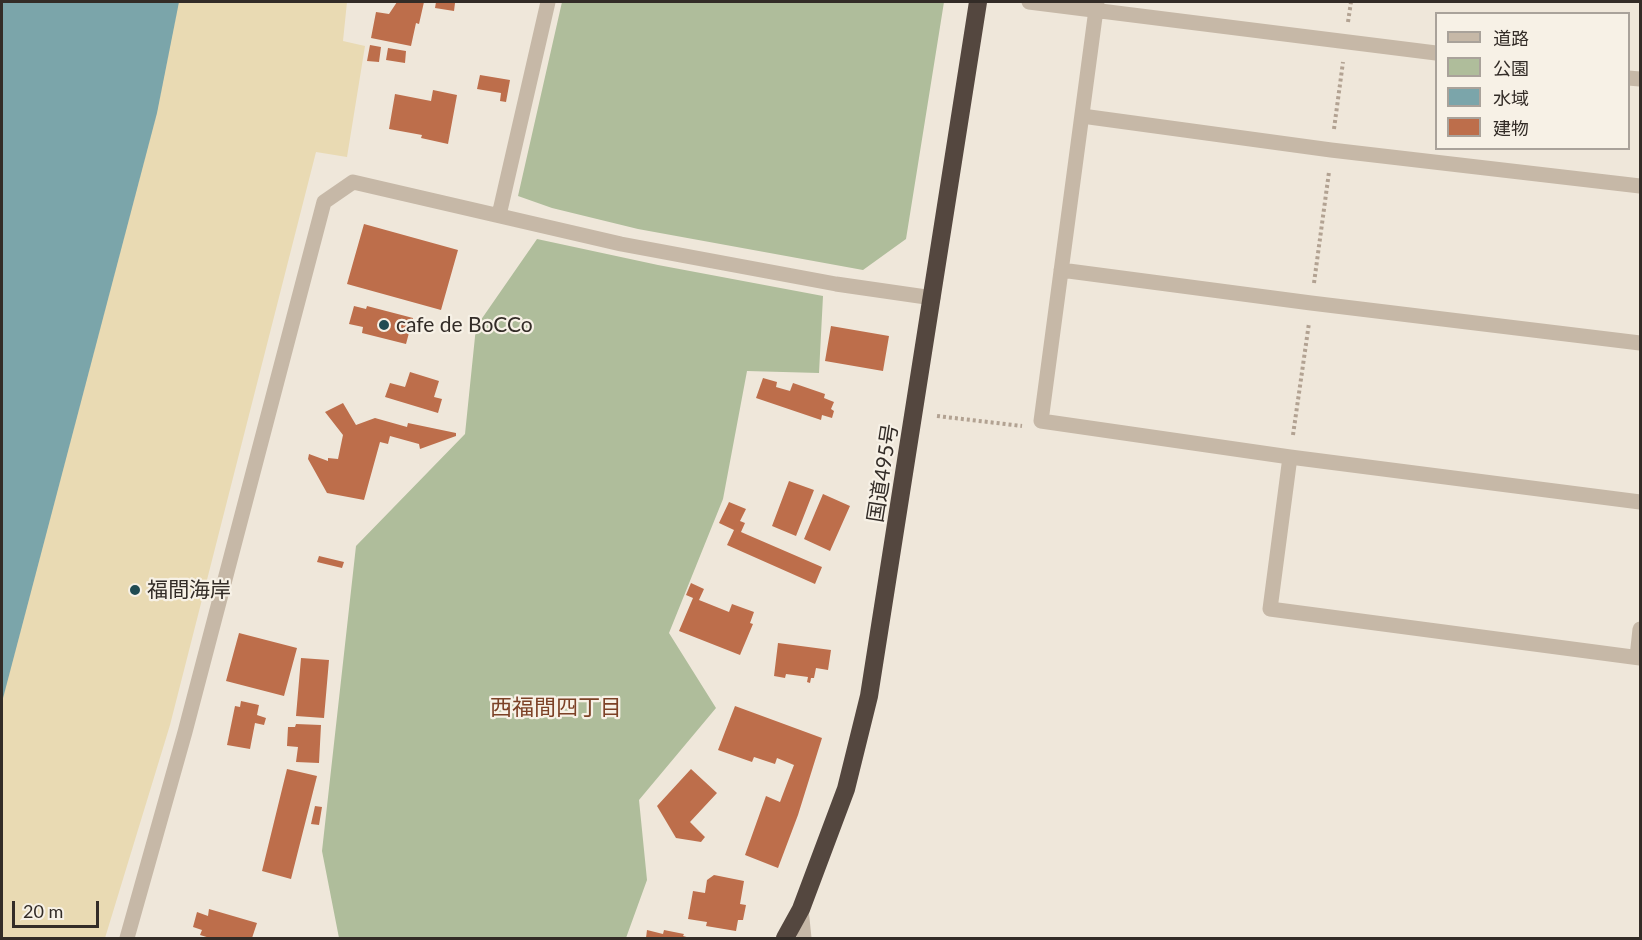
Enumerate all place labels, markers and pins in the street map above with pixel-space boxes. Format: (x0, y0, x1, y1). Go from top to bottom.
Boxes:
place label: cafe de BoCCo (396, 312, 533, 338)
marker: cafe de BoCCo (377, 318, 391, 332)
place label: 福間海岸 (147, 577, 231, 603)
marker: 福間海岸 (128, 583, 142, 597)

